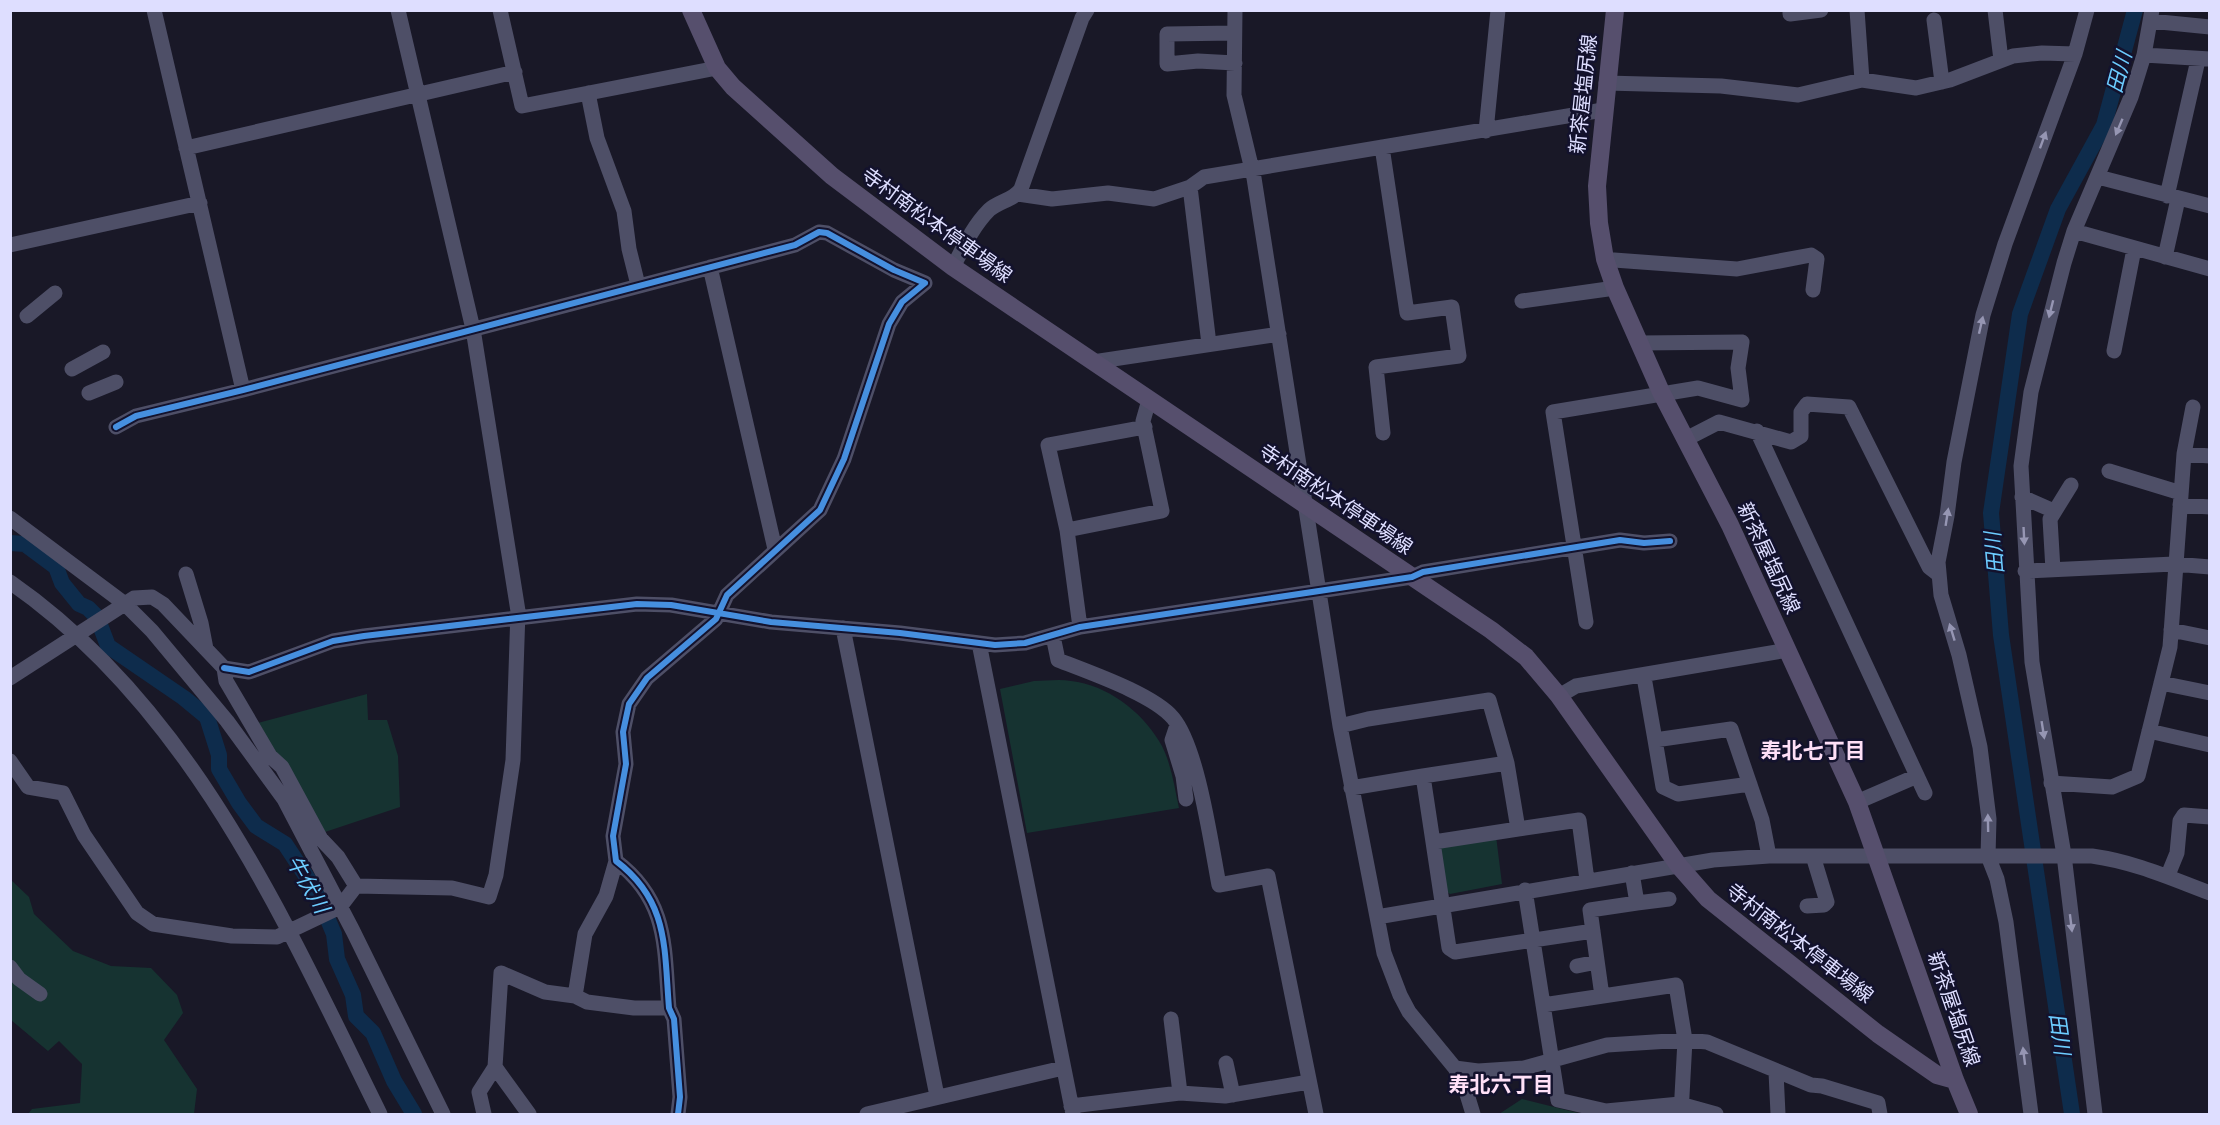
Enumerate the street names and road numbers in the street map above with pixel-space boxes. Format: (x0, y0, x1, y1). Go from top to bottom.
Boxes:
street label: 新茶屋塩尻線 (1565, 33, 1601, 155)
street label: 寺村南松本停車場線 (857, 162, 1017, 288)
street label: 寺村南松本停車場線 (1255, 439, 1417, 559)
street label: 新茶屋塩尻線 (1733, 499, 1805, 617)
street label: 寺村南松本停車場線 (1722, 878, 1878, 1008)
street label: 新茶屋塩尻線 (1923, 948, 1985, 1070)

